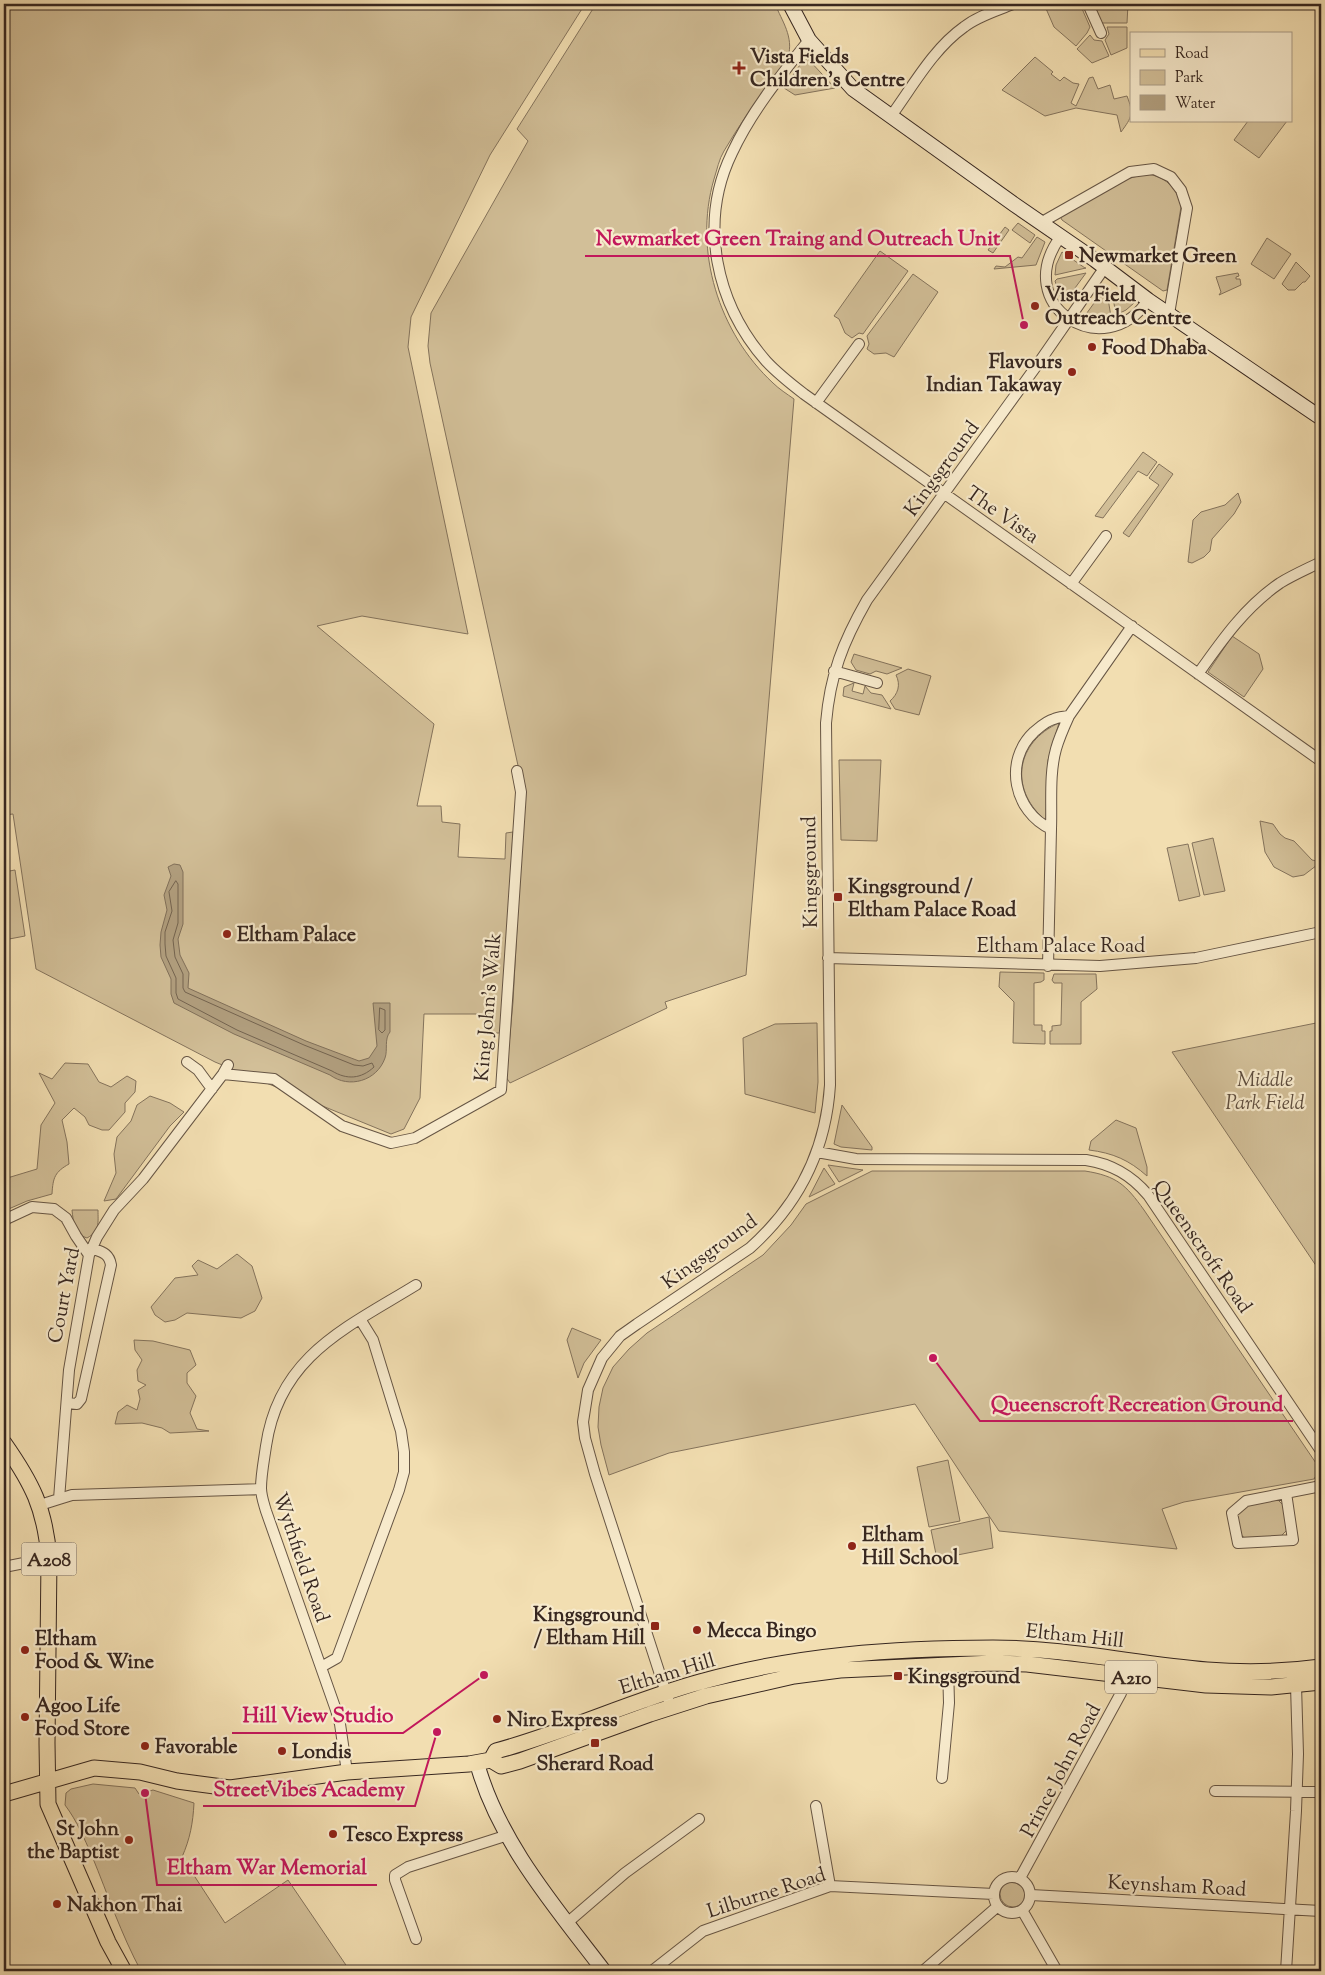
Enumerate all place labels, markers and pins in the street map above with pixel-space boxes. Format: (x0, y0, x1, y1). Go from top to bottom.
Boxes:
place label: Vista Fields Children’s Centre (750, 44, 905, 96)
marker: Vista Fields Children’s Centre (732, 61, 746, 75)
callout: Newmarket Green Traing and Outreach Unit (585, 220, 1010, 256)
place label: Newmarket Green (1079, 243, 1237, 272)
marker: Newmarket Green (1063, 249, 1075, 261)
place label: Vista Field Outreach Centre (1045, 282, 1191, 334)
marker: Vista Field Outreach Centre (1029, 300, 1041, 312)
place label: Food Dhaba (1102, 335, 1208, 364)
marker: Food Dhaba (1086, 341, 1098, 353)
place label: Flavours Indian Takaway (926, 349, 1062, 401)
marker: Flavours Indian Takaway (1066, 366, 1078, 378)
place label: Kingsground / Eltham Palace Road (848, 874, 1017, 926)
marker: Kingsground / Eltham Palace Road (832, 891, 844, 903)
place label: Eltham Palace (237, 922, 356, 951)
marker: Eltham Palace (221, 928, 233, 940)
callout: Queenscroft Recreation Ground (980, 1385, 1293, 1421)
place label: Eltham Hill School (862, 1522, 959, 1574)
marker: Eltham Hill School (846, 1540, 858, 1552)
place label: Kingsground / Eltham Hill (533, 1602, 646, 1654)
place label: Mecca Bingo (707, 1618, 817, 1647)
marker: Kingsground / Eltham Hill (649, 1620, 661, 1632)
marker: Mecca Bingo (691, 1624, 703, 1636)
place label: Eltham Food & Wine (35, 1626, 154, 1678)
marker: Eltham Food & Wine (19, 1644, 31, 1656)
place label: Kingsground (908, 1664, 1021, 1693)
marker: Kingsground (892, 1670, 904, 1682)
place label: Agoo Life Food Store (35, 1693, 130, 1745)
callout: Hill View Studio (232, 1697, 403, 1733)
place label: Niro Express (507, 1707, 618, 1736)
marker: Agoo Life Food Store (19, 1711, 31, 1723)
marker: Niro Express (491, 1713, 503, 1725)
place label: Favorable (155, 1734, 238, 1763)
marker: Sherard Road (589, 1737, 601, 1749)
place label: Londis (292, 1739, 352, 1768)
marker: Favorable (139, 1740, 151, 1752)
marker: Londis (276, 1745, 288, 1757)
place label: Sherard Road (536, 1751, 654, 1780)
callout: StreetVibes Academy (203, 1770, 415, 1806)
place label: St John the Baptist (27, 1816, 119, 1868)
place label: Tesco Express (343, 1822, 463, 1851)
marker: Tesco Express (327, 1828, 339, 1840)
marker: St John the Baptist (123, 1834, 135, 1846)
callout: Eltham War Memorial (157, 1849, 377, 1885)
place label: Nakhon Thai (67, 1892, 183, 1921)
marker: Nakhon Thai (51, 1898, 63, 1910)

